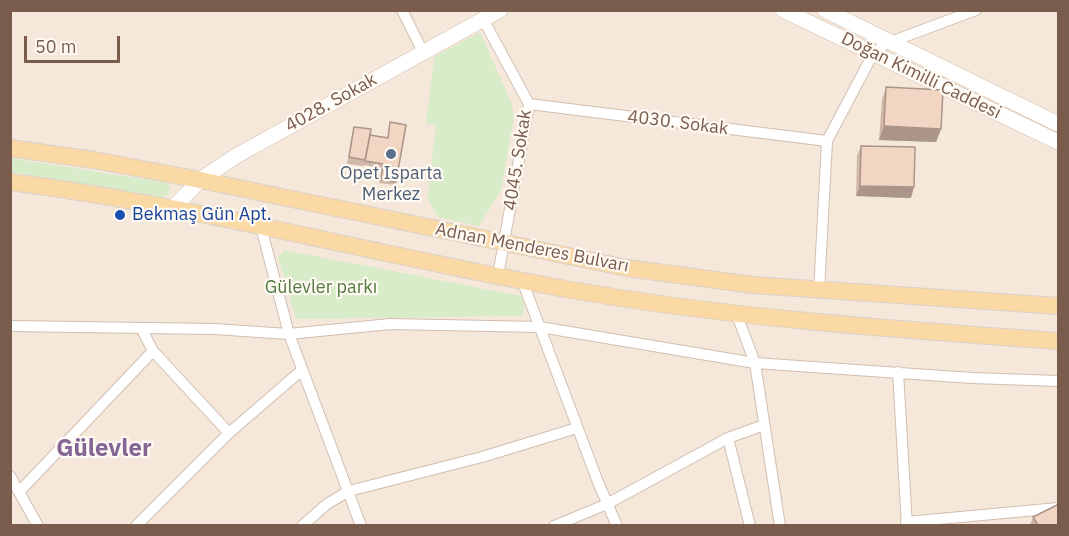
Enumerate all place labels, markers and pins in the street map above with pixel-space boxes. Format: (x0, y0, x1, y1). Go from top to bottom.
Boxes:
marker: Opet Isparta Merkez (384, 147, 398, 161)
place label: Opet Isparta Merkez (340, 163, 442, 206)
place label: Bekmaş Gün Apt. (132, 204, 272, 226)
marker: Bekmaş Gün Apt. (113, 208, 127, 222)

